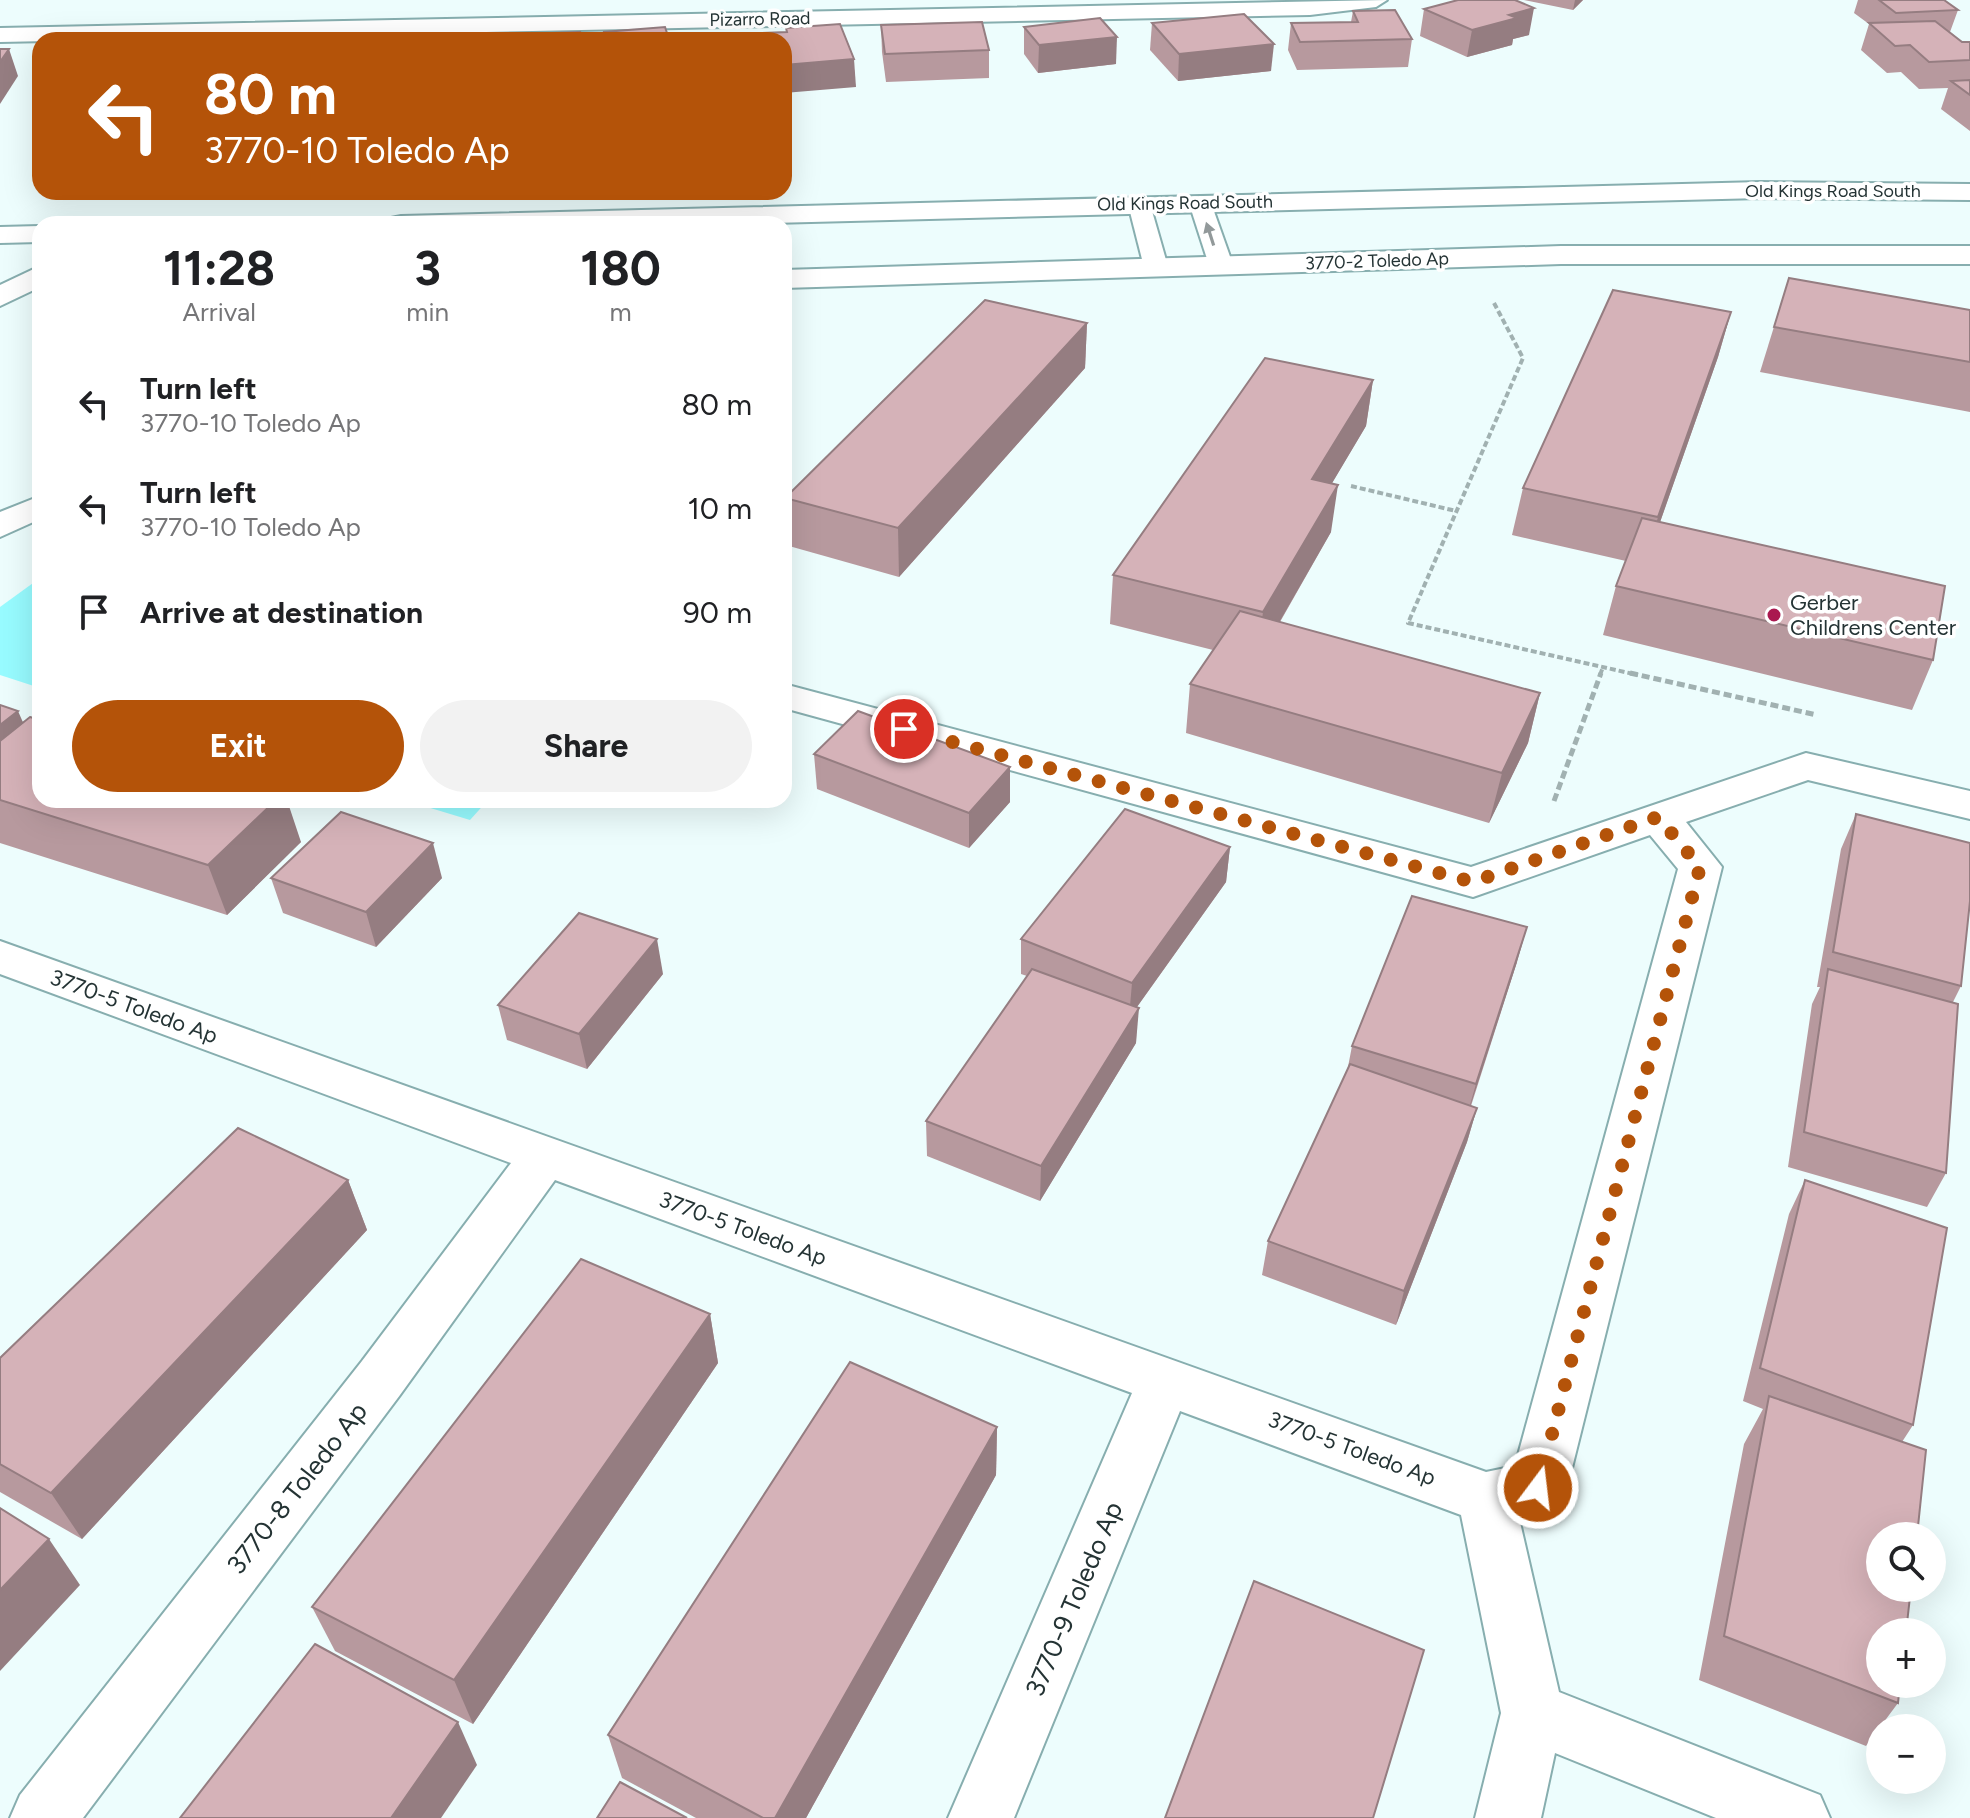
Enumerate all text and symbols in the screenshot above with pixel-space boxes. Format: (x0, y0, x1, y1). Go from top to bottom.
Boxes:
street label: Pizarro Road (709, 7, 811, 31)
text: 80 m (204, 61, 337, 128)
icon: left (72, 64, 176, 168)
text: 3770-10 Toledo Ap (204, 129, 510, 172)
street label: Old Kings Road South (1745, 180, 1921, 202)
street label: Old Kings Road South (1097, 190, 1273, 216)
one-way arrow (1204, 222, 1216, 246)
text: 11:28 (163, 239, 275, 297)
text: 3 (414, 239, 441, 297)
text: 180 (580, 239, 661, 297)
street label: 3770-2 Toledo Ap (1305, 247, 1449, 275)
text: Arrival (182, 296, 256, 328)
text: min (406, 296, 449, 328)
text: m (609, 296, 632, 328)
text: Turn left (140, 370, 257, 407)
icon: left (72, 382, 116, 426)
text: 80 m (681, 386, 752, 423)
text: 3770-10 Toledo Ap (140, 407, 361, 439)
text: Turn left (140, 474, 257, 511)
icon: left (72, 486, 116, 530)
text: 10 m (687, 490, 752, 527)
text: 3770-10 Toledo Ap (140, 511, 361, 543)
place label: Gerber Childrens Center (1790, 589, 1957, 641)
icon: arrive (72, 590, 116, 634)
text: Arrive at destination (140, 594, 423, 631)
text: 90 m (683, 594, 752, 631)
marker: Gerber Childrens Center (1765, 606, 1783, 624)
pin (870, 695, 938, 763)
button: Exit (72, 700, 404, 792)
button: Share (420, 700, 752, 792)
icon: arrive (882, 707, 926, 751)
street label: 3770-5 Toledo Ap (46, 964, 221, 1049)
street label: 3770-5 Toledo Ap (655, 1186, 830, 1271)
street label: 3770-8 Toledo Ap (220, 1396, 374, 1580)
street label: 3770-5 Toledo Ap (1264, 1406, 1439, 1491)
position arrow (1496, 1446, 1580, 1530)
street label: 3770-9 Toledo Ap (1019, 1497, 1129, 1701)
map controls (1866, 1522, 1946, 1794)
button: search (1866, 1522, 1946, 1602)
button: + (1866, 1618, 1946, 1698)
button: − (1866, 1714, 1946, 1794)

